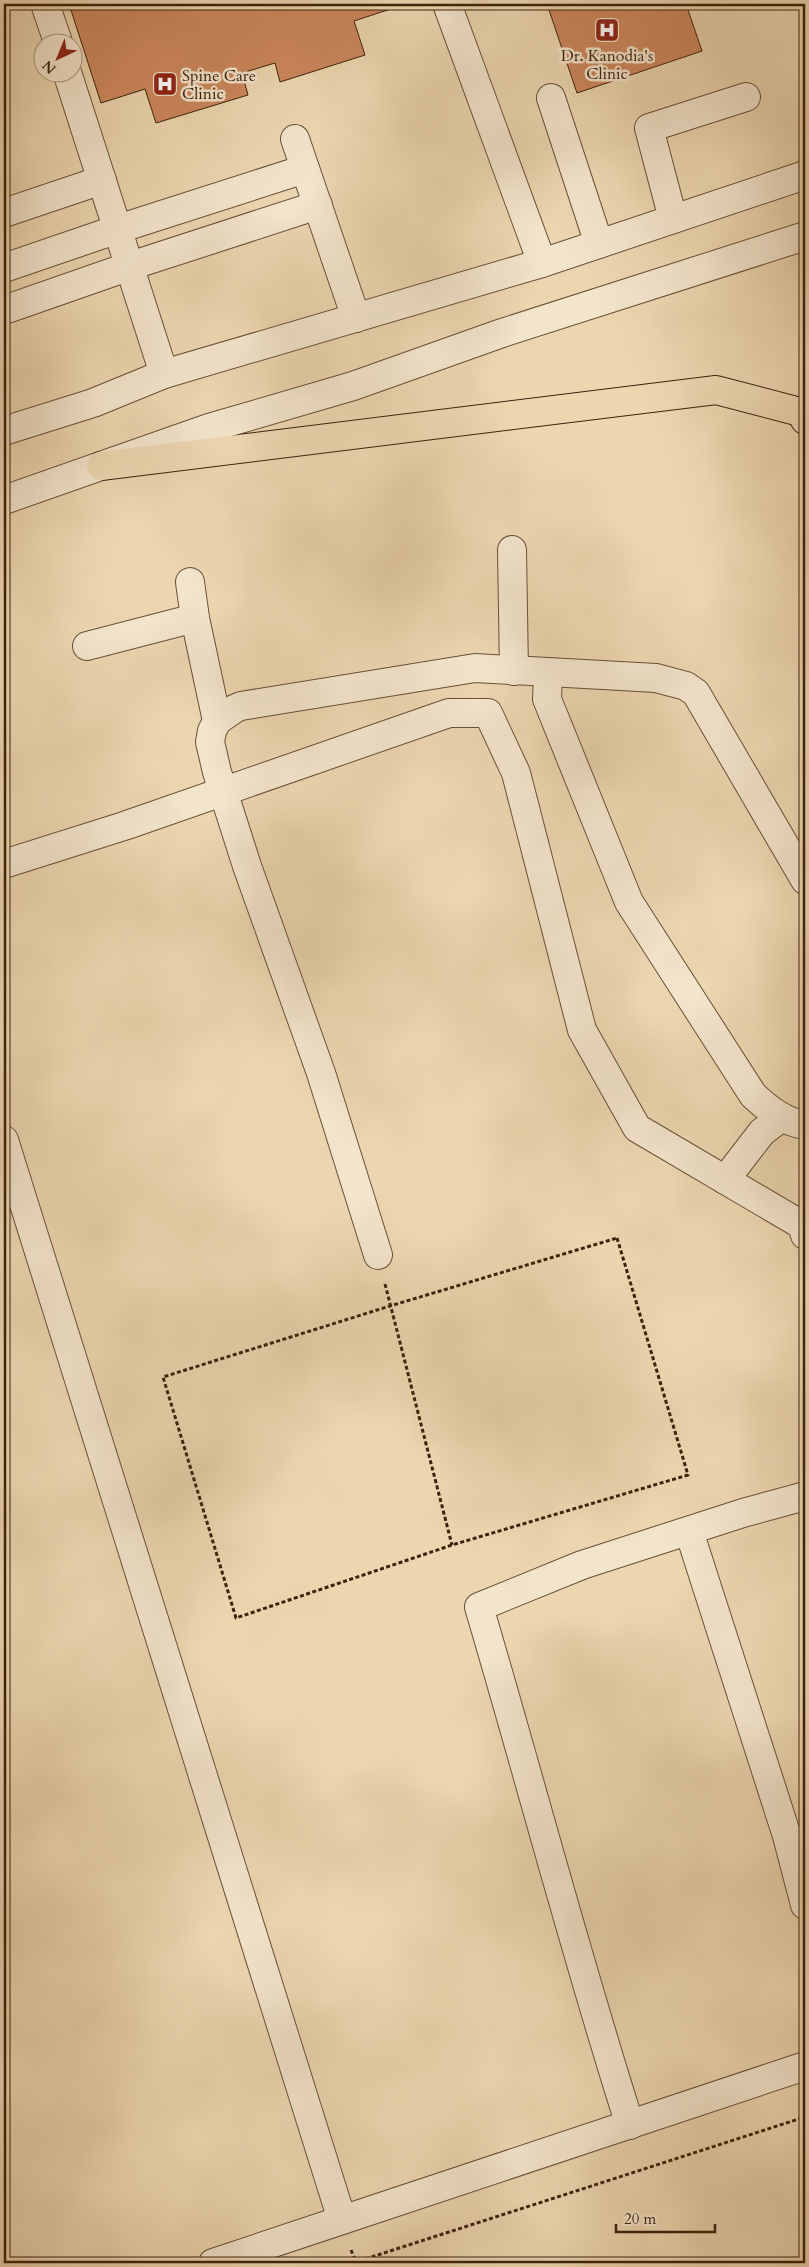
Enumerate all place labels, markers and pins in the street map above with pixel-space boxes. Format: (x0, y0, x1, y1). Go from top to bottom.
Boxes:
hospital icon: Dr. Kanodia's Clinic (594, 17, 620, 43)
place label: Dr. Kanodia's Clinic (561, 45, 653, 85)
place label: Spine Care Clinic (182, 65, 256, 105)
hospital icon: Spine Care Clinic (152, 71, 178, 97)

